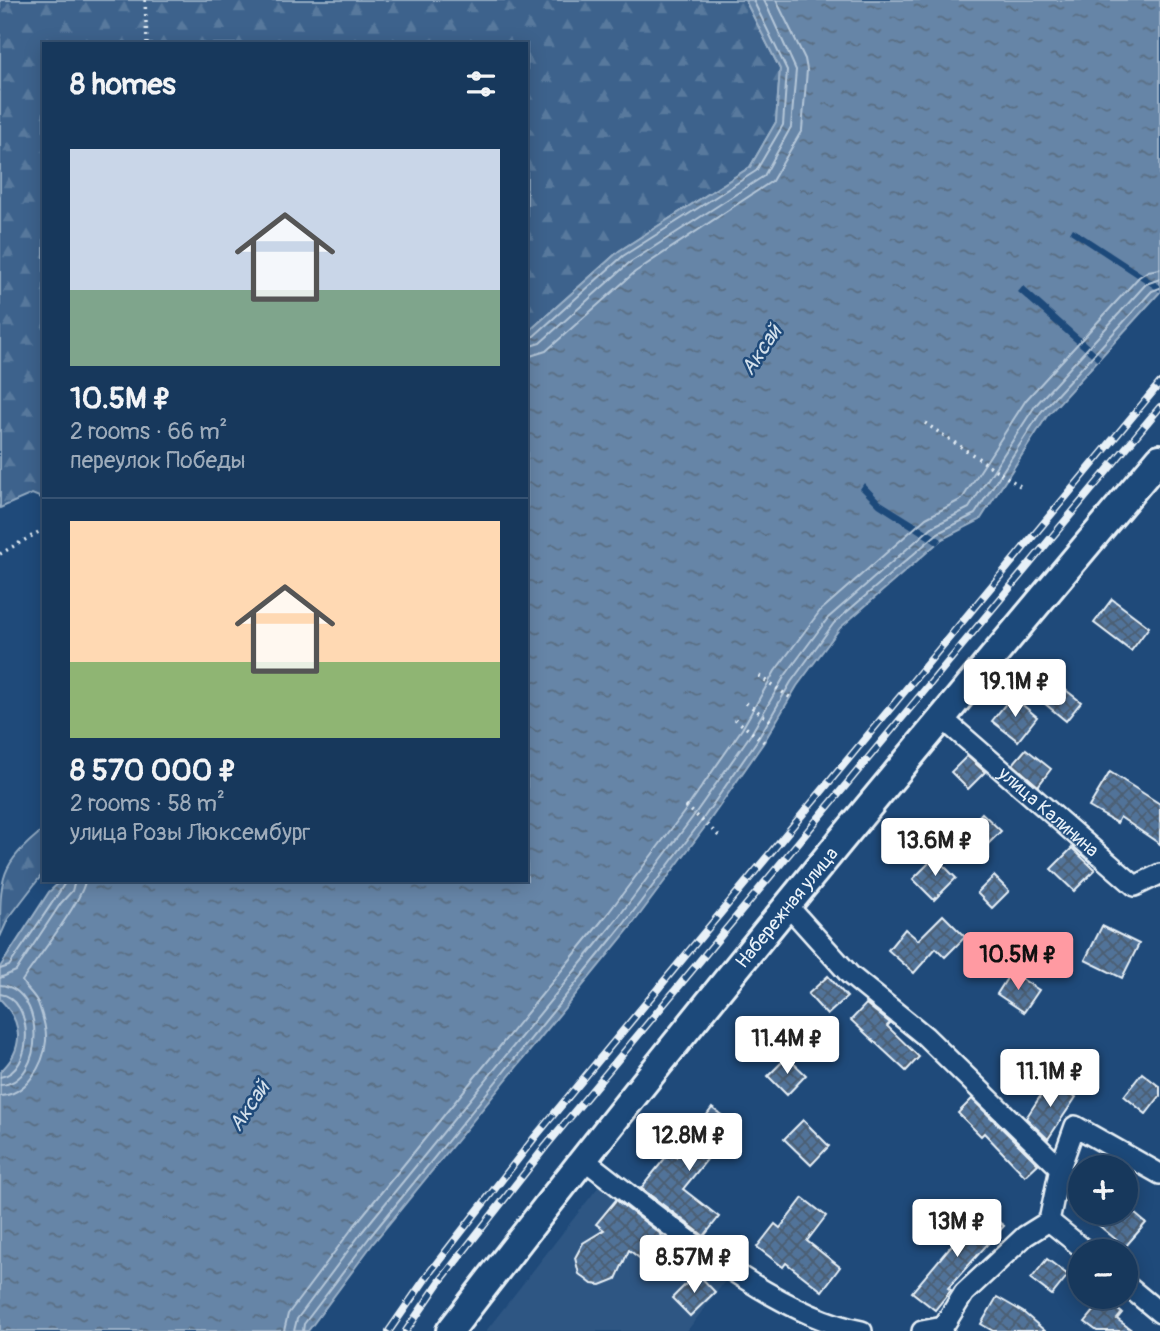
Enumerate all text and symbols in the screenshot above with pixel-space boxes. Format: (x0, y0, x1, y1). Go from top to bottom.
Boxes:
icon: filters (462, 65, 500, 103)
text: 8 homes (70, 66, 176, 103)
icon: home (222, 194, 348, 320)
water label: Аксай (735, 318, 789, 381)
text: 10.5M ₽ (70, 380, 171, 417)
text: 2 rooms · 66 m² (70, 417, 227, 446)
text: переулок Победы (70, 446, 246, 475)
icon: home (222, 566, 348, 692)
pin: 19.1M ₽ (950, 660, 1080, 719)
text: 19.1M ₽ (980, 667, 1050, 696)
text: 8 570 000 ₽ (70, 752, 237, 789)
street label: улица Калинина (992, 761, 1104, 863)
text: 2 rooms · 58 m² (70, 789, 225, 818)
text: улица Розы Люксембург (70, 818, 310, 847)
pin: 13.6M ₽ (870, 818, 1000, 878)
text: 13.6M ₽ (897, 826, 973, 855)
street label: Набережная улица (730, 842, 844, 973)
pin: 10.5M ₽ (953, 932, 1083, 992)
text: 10.5M ₽ (979, 940, 1057, 969)
pin: 11.4M ₽ (722, 1016, 852, 1076)
text: 11.4M ₽ (751, 1024, 823, 1053)
pin: 11.1M ₽ (985, 1050, 1115, 1109)
text: 11.1M ₽ (1016, 1057, 1084, 1086)
water label: Аксай (223, 1074, 277, 1137)
pin: 12.8M ₽ (624, 1114, 754, 1173)
text: 12.8M ₽ (652, 1121, 726, 1150)
map controls (1068, 1155, 1138, 1309)
button: + (1068, 1155, 1138, 1225)
pin: 13M ₽ (908, 1200, 1006, 1259)
text: 13M ₽ (928, 1207, 986, 1236)
pin: 8.57M ₽ (629, 1236, 759, 1295)
button: − (1068, 1239, 1138, 1309)
text: 8.57M ₽ (656, 1243, 732, 1272)

